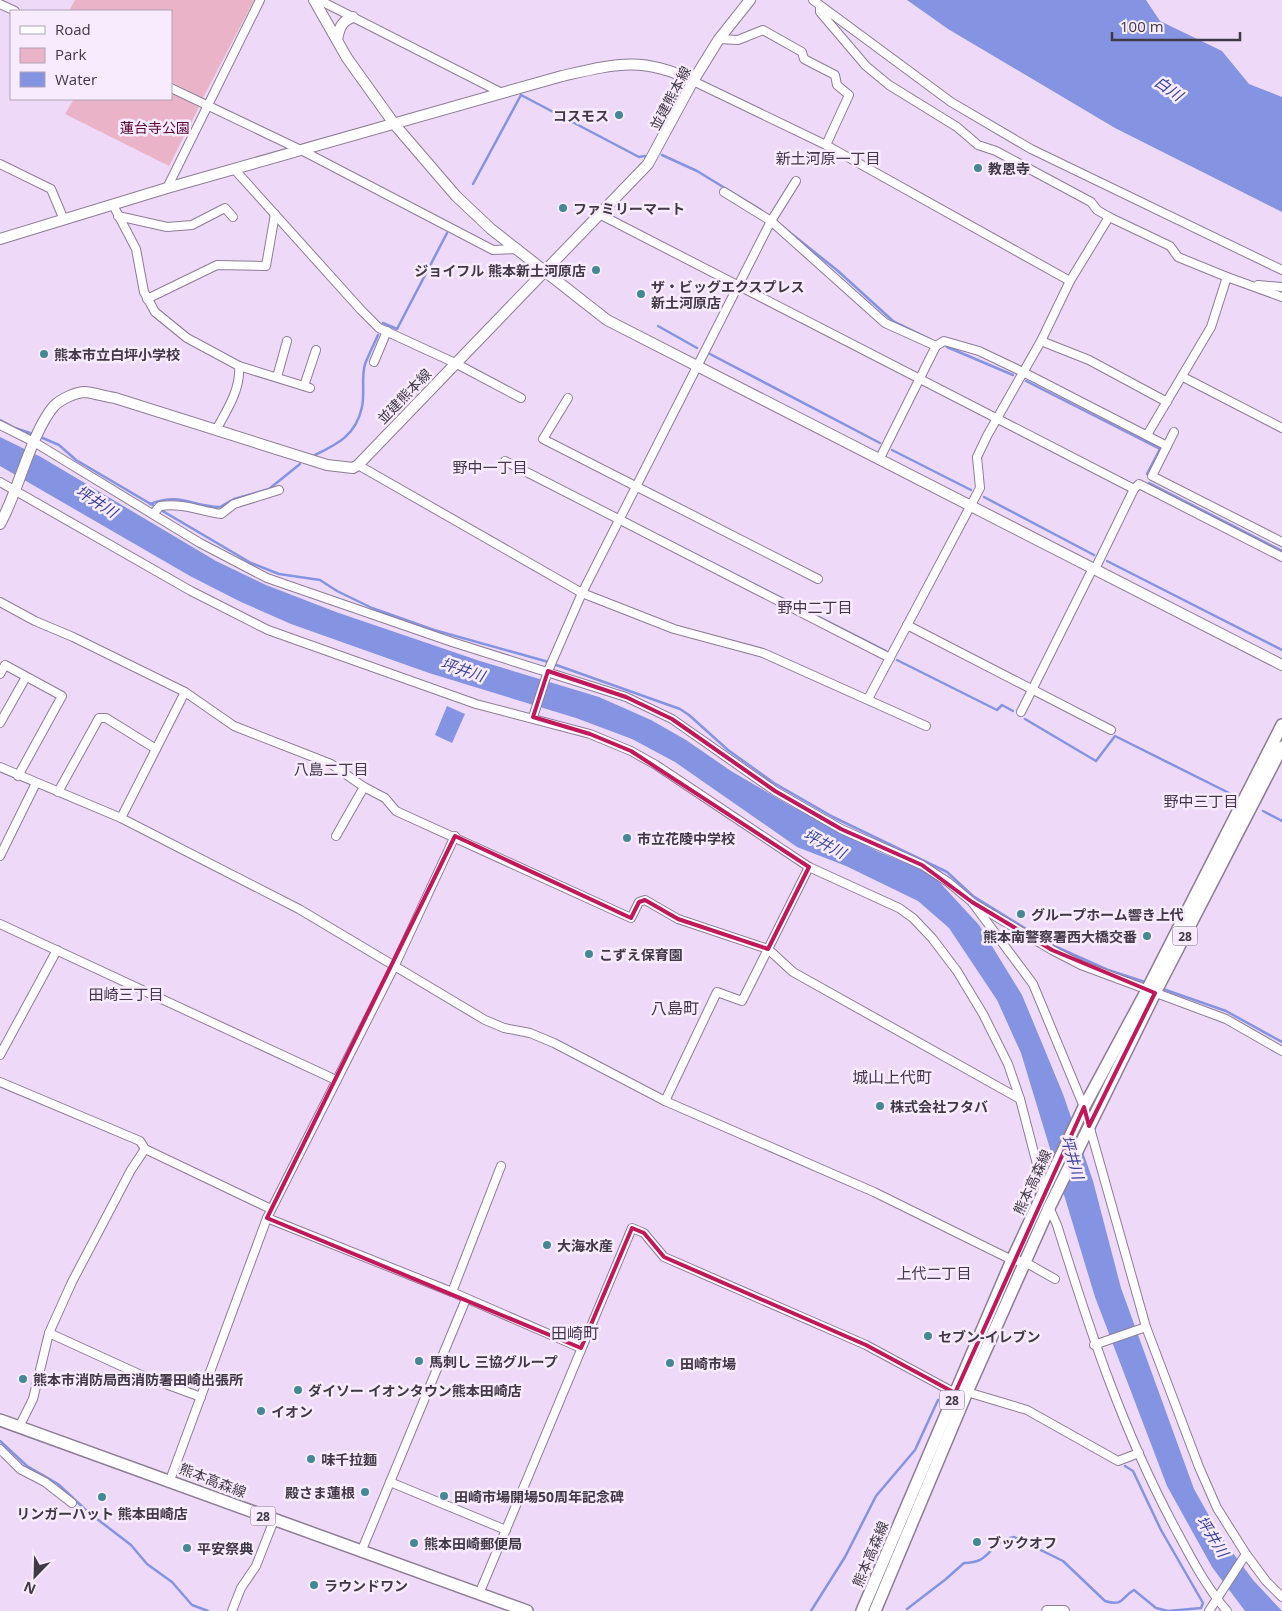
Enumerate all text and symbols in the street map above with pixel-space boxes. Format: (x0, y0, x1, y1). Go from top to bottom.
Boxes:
legend (10, 10, 172, 100)
scale bar (1112, 10, 1240, 42)
text: 100 m (1120, 16, 1164, 36)
text: Road (55, 19, 91, 39)
text: Park (55, 44, 86, 64)
street label: 並建熊本線 (645, 63, 695, 133)
text: Water (55, 69, 97, 89)
water label: 白川 (1151, 71, 1189, 106)
place label: コスモス (553, 106, 609, 125)
marker: コスモス (613, 109, 625, 121)
park label: 蓮台寺公園 (120, 118, 190, 137)
district label: 新土河原一丁目 (775, 148, 881, 168)
place label: 教恩寺 (988, 159, 1030, 178)
marker: 教恩寺 (972, 162, 984, 174)
place label: ファミリーマート (573, 199, 685, 218)
marker: ファミリーマート (557, 202, 569, 214)
place label: ジョイフル 熊本新土河原店 (414, 261, 586, 280)
marker: ジョイフル 熊本新土河原店 (590, 264, 602, 276)
place label: ザ・ビッグエクスプレス 新土河原店 (651, 277, 805, 312)
marker: ザ・ビッグエクスプレス 新土河原店 (635, 288, 647, 300)
place label: 熊本市立白坪小学校 (54, 345, 180, 364)
marker: 熊本市立白坪小学校 (38, 348, 50, 360)
street label: 並建熊本線 (373, 364, 435, 428)
district label: 野中一丁目 (452, 457, 528, 477)
water label: 坪井川 (73, 480, 123, 523)
district label: 野中二丁目 (777, 597, 853, 617)
water label: 坪井川 (439, 653, 489, 686)
district label: 八島二丁目 (293, 759, 369, 779)
district label: 野中三丁目 (1163, 791, 1239, 811)
water label: 坪井川 (800, 824, 851, 863)
place label: 市立花陵中学校 (637, 829, 735, 848)
marker: 市立花陵中学校 (621, 832, 633, 844)
place label: グループホーム響き上代 (1031, 905, 1184, 924)
marker: グループホーム響き上代 (1015, 908, 1027, 920)
road number: 28 (1172, 926, 1198, 946)
place label: 熊本南警察署西大橋交番 (983, 927, 1137, 946)
marker: 熊本南警察署西大橋交番 (1141, 930, 1153, 942)
place label: こずえ保育園 (599, 945, 683, 964)
marker: こずえ保育園 (583, 948, 595, 960)
district label: 田崎三丁目 (88, 984, 164, 1004)
district label: 八島町 (651, 997, 699, 1019)
district label: 城山上代町 (852, 1066, 932, 1088)
place label: 株式会社フタバ (890, 1097, 988, 1116)
marker: 株式会社フタバ (874, 1100, 886, 1112)
water label: 坪井川 (1057, 1133, 1089, 1183)
street label: 熊本高森線 (1009, 1146, 1055, 1218)
place label: 大海水産 (557, 1236, 613, 1255)
marker: 大海水産 (541, 1239, 553, 1251)
district label: 上代二丁目 (896, 1263, 972, 1283)
district label: 田崎町 (551, 1322, 599, 1344)
place label: セブン-イレブン (938, 1327, 1041, 1346)
marker: セブン-イレブン (922, 1330, 934, 1342)
place label: 馬刺し 三協グループ (429, 1352, 558, 1371)
place label: 田崎市場 (680, 1354, 736, 1373)
marker: 馬刺し 三協グループ (413, 1355, 425, 1367)
marker: 田崎市場 (664, 1357, 676, 1369)
place label: 熊本市消防局西消防署田崎出張所 (33, 1370, 243, 1389)
marker: 熊本市消防局西消防署田崎出張所 (17, 1373, 29, 1385)
place label: ダイソー イオンタウン熊本田崎店 (308, 1381, 522, 1400)
marker: ダイソー イオンタウン熊本田崎店 (292, 1384, 304, 1396)
road number: 28 (940, 1390, 964, 1410)
place label: イオン (271, 1402, 313, 1421)
marker: イオン (255, 1405, 267, 1417)
place label: 味千拉麵 (321, 1450, 377, 1469)
marker: 味千拉麵 (305, 1453, 317, 1465)
street label: 熊本高森線 (177, 1459, 249, 1501)
place label: 殿さま蓮根 (285, 1483, 355, 1502)
marker: 殿さま蓮根 (359, 1486, 371, 1498)
place label: 田崎市場開場50周年記念碑 (454, 1487, 624, 1506)
marker: 田崎市場開場50周年記念碑 (438, 1490, 450, 1502)
marker: リンガーハット 熊本田崎店 (96, 1491, 108, 1503)
place label: リンガーハット 熊本田崎店 (16, 1504, 188, 1523)
road number: 28 (250, 1506, 276, 1525)
water label: 坪井川 (1193, 1512, 1234, 1562)
street label: 熊本高森線 (848, 1518, 892, 1590)
place label: ブックオフ (987, 1533, 1057, 1552)
place label: 熊本田崎郵便局 (424, 1534, 522, 1553)
marker: ブックオフ (971, 1536, 983, 1548)
marker: 熊本田崎郵便局 (408, 1537, 420, 1549)
place label: 平安祭典 (197, 1539, 253, 1558)
marker: 平安祭典 (181, 1542, 193, 1554)
north arrow (10, 1551, 60, 1601)
place label: ラウンドワン (324, 1576, 408, 1595)
text: N (21, 1577, 39, 1599)
marker: ラウンドワン (308, 1579, 320, 1591)

